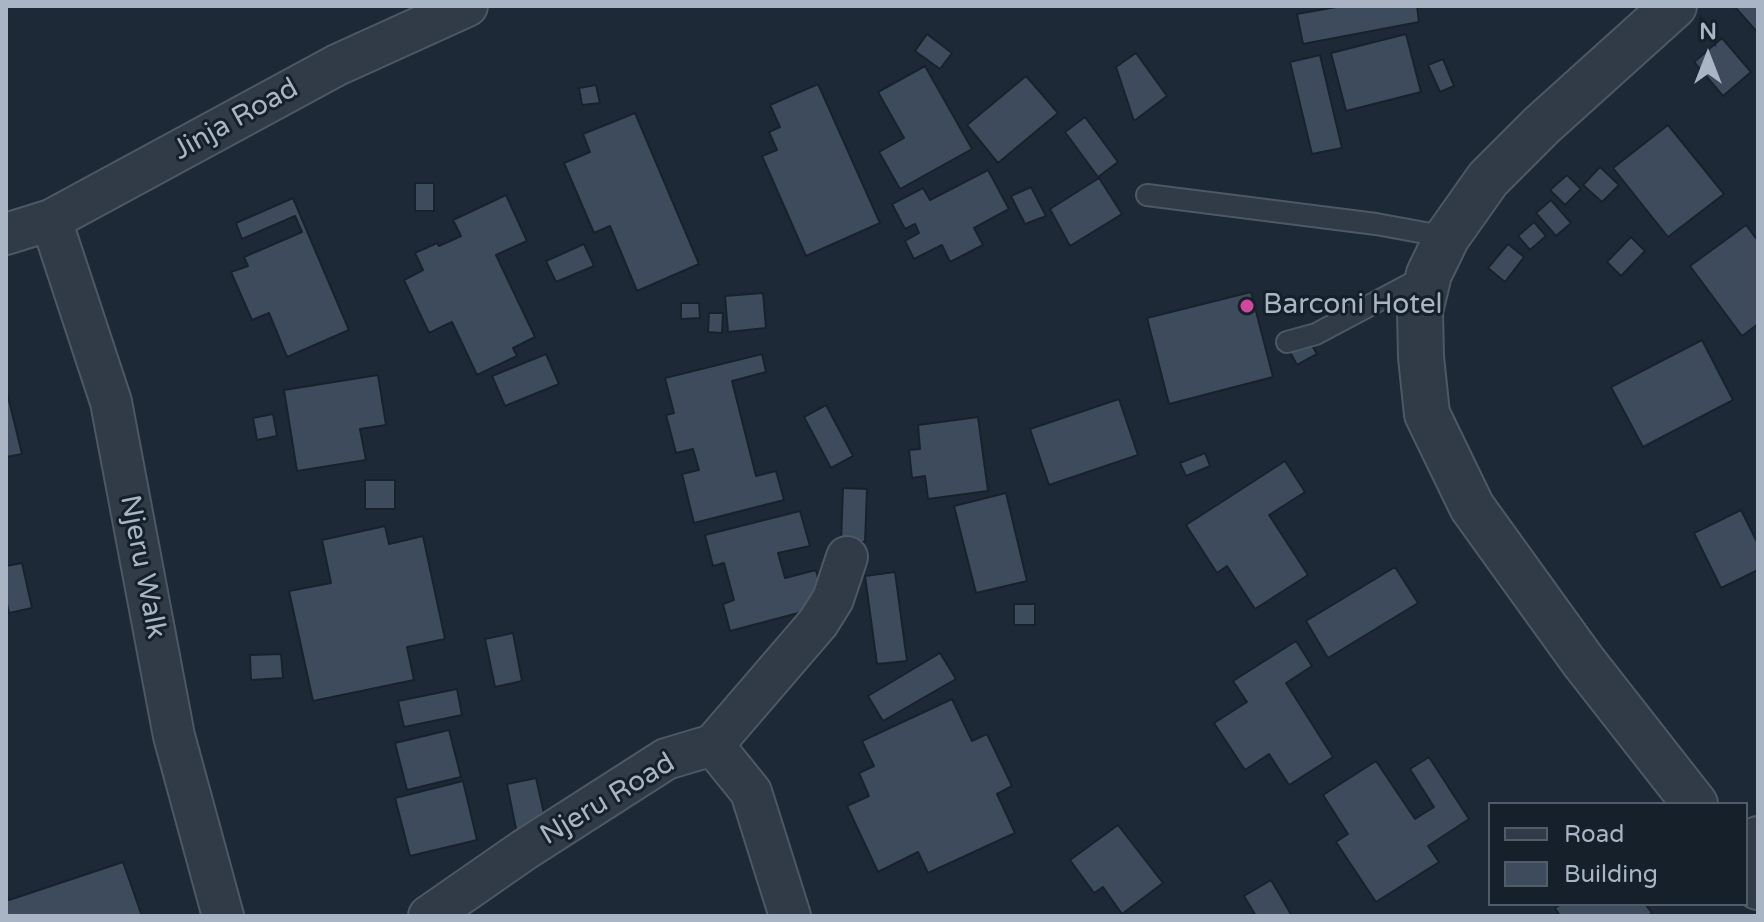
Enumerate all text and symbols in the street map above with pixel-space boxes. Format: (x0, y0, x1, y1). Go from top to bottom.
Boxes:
north arrow (1668, 16, 1748, 96)
text: N (1699, 19, 1717, 45)
street label: Jinja Road (168, 72, 304, 168)
place label: Barconi Hotel (1263, 289, 1443, 323)
marker: Barconi Hotel (1238, 297, 1256, 315)
street label: Njeru Walk (112, 492, 172, 642)
street label: Njeru Road (535, 747, 681, 853)
legend (1488, 802, 1748, 906)
text: Road (1564, 820, 1624, 849)
text: Building (1564, 860, 1658, 889)

